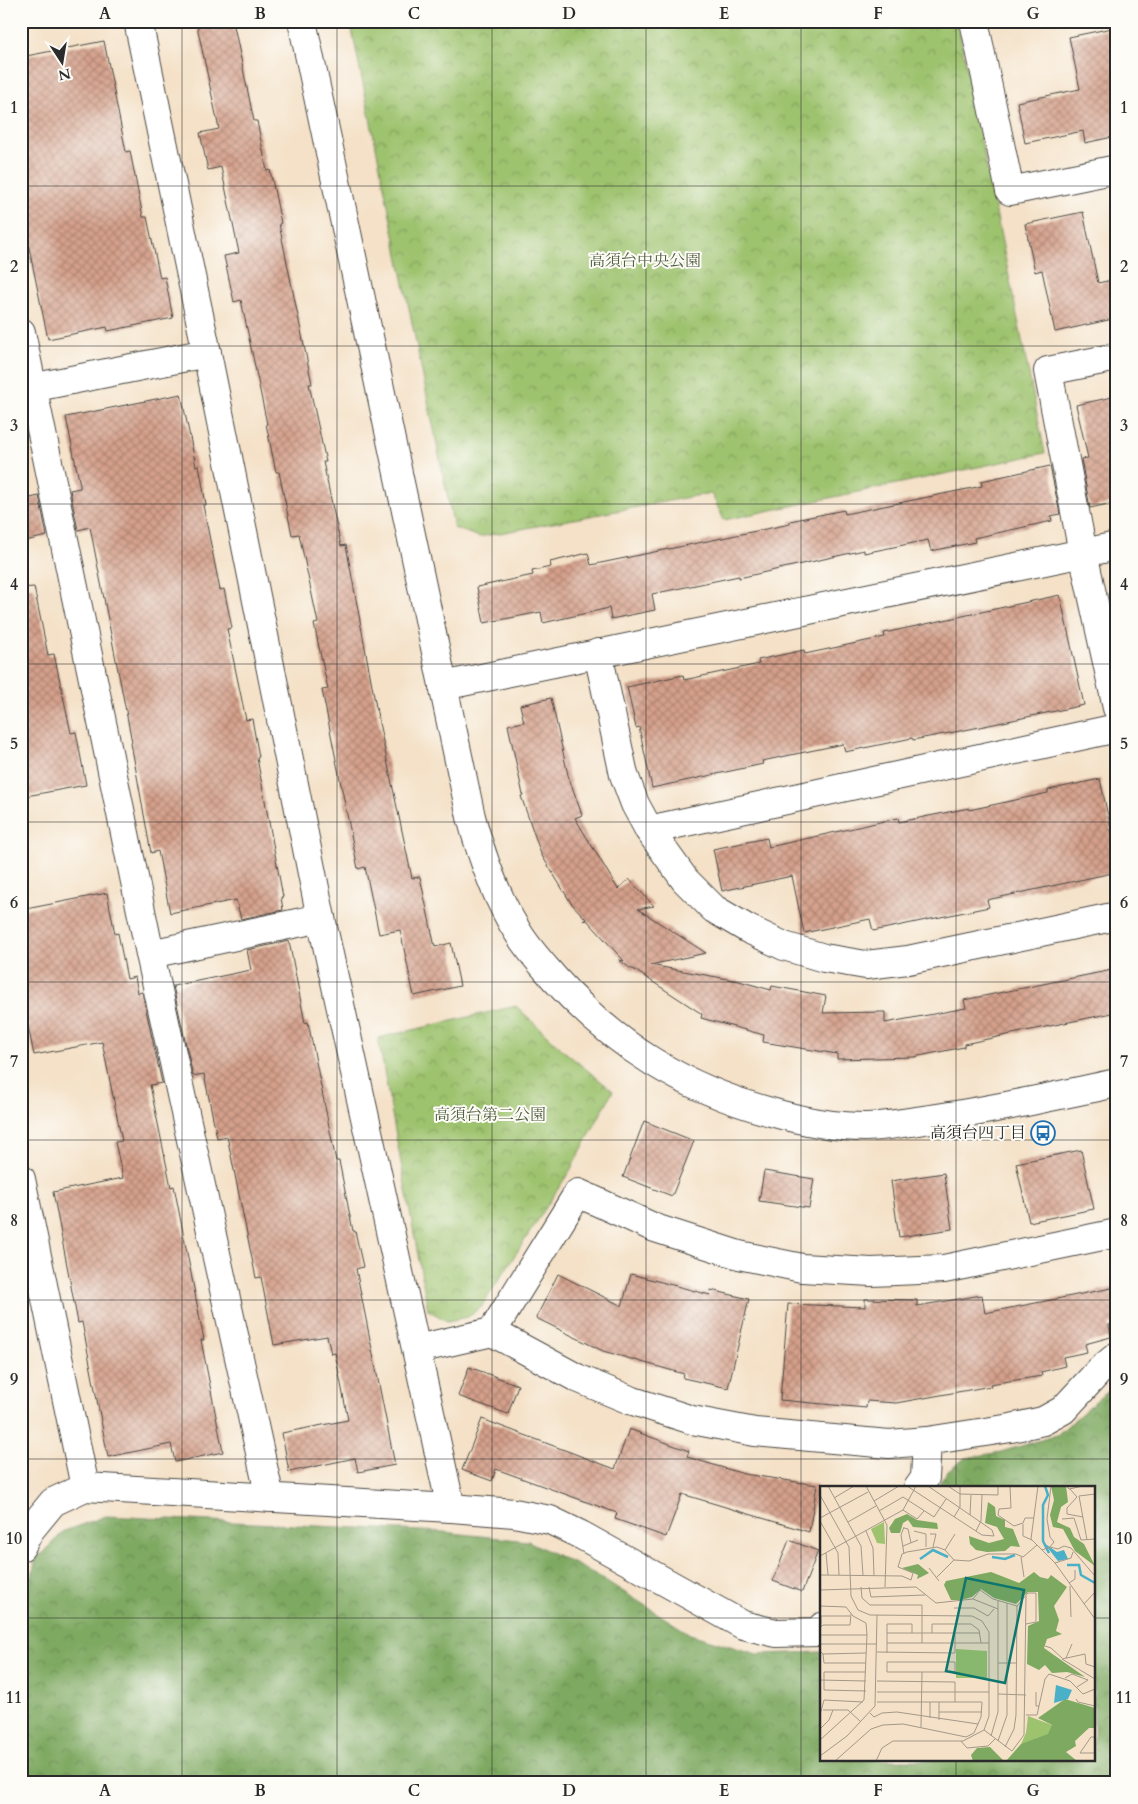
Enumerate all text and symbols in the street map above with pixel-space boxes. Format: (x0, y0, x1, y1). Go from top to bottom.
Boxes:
text: A (99, 3, 111, 25)
text: B (254, 3, 266, 25)
text: C (408, 3, 420, 25)
text: D (562, 3, 576, 25)
text: E (719, 3, 729, 25)
text: F (873, 3, 883, 25)
text: G (1026, 3, 1040, 25)
north arrow (38, 38, 88, 88)
text: N (57, 64, 73, 85)
text: 1 (10, 97, 18, 119)
text: 1 (1120, 97, 1128, 119)
park label: 高須台中央公園 (589, 250, 701, 272)
text: 2 (10, 256, 18, 278)
text: 2 (1120, 256, 1128, 278)
text: 3 (10, 415, 18, 437)
text: 3 (1120, 415, 1128, 437)
text: 4 (10, 574, 18, 596)
text: 4 (1120, 574, 1128, 596)
text: 5 (10, 733, 18, 755)
text: 5 (1120, 733, 1128, 755)
text: 6 (10, 892, 18, 914)
text: 6 (1120, 892, 1128, 914)
text: 7 (10, 1051, 18, 1073)
text: 7 (1120, 1051, 1128, 1073)
park label: 高須台第二公園 (434, 1104, 546, 1126)
bus stop icon: 高須台四丁目 (1030, 1120, 1056, 1146)
place label: 高須台四丁目 (930, 1122, 1026, 1144)
text: 8 (10, 1210, 18, 1232)
text: 8 (1120, 1210, 1128, 1232)
text: 9 (10, 1369, 18, 1391)
text: 9 (1120, 1369, 1128, 1391)
inset map (820, 1486, 1096, 1762)
text: 10 (6, 1528, 22, 1550)
text: 10 (1116, 1528, 1132, 1550)
text: 11 (6, 1687, 22, 1709)
text: 11 (1116, 1687, 1132, 1709)
text: A (99, 1780, 111, 1802)
text: B (254, 1780, 266, 1802)
text: C (408, 1780, 420, 1802)
text: D (562, 1780, 576, 1802)
text: E (719, 1780, 729, 1802)
text: F (873, 1780, 883, 1802)
text: G (1026, 1780, 1040, 1802)

